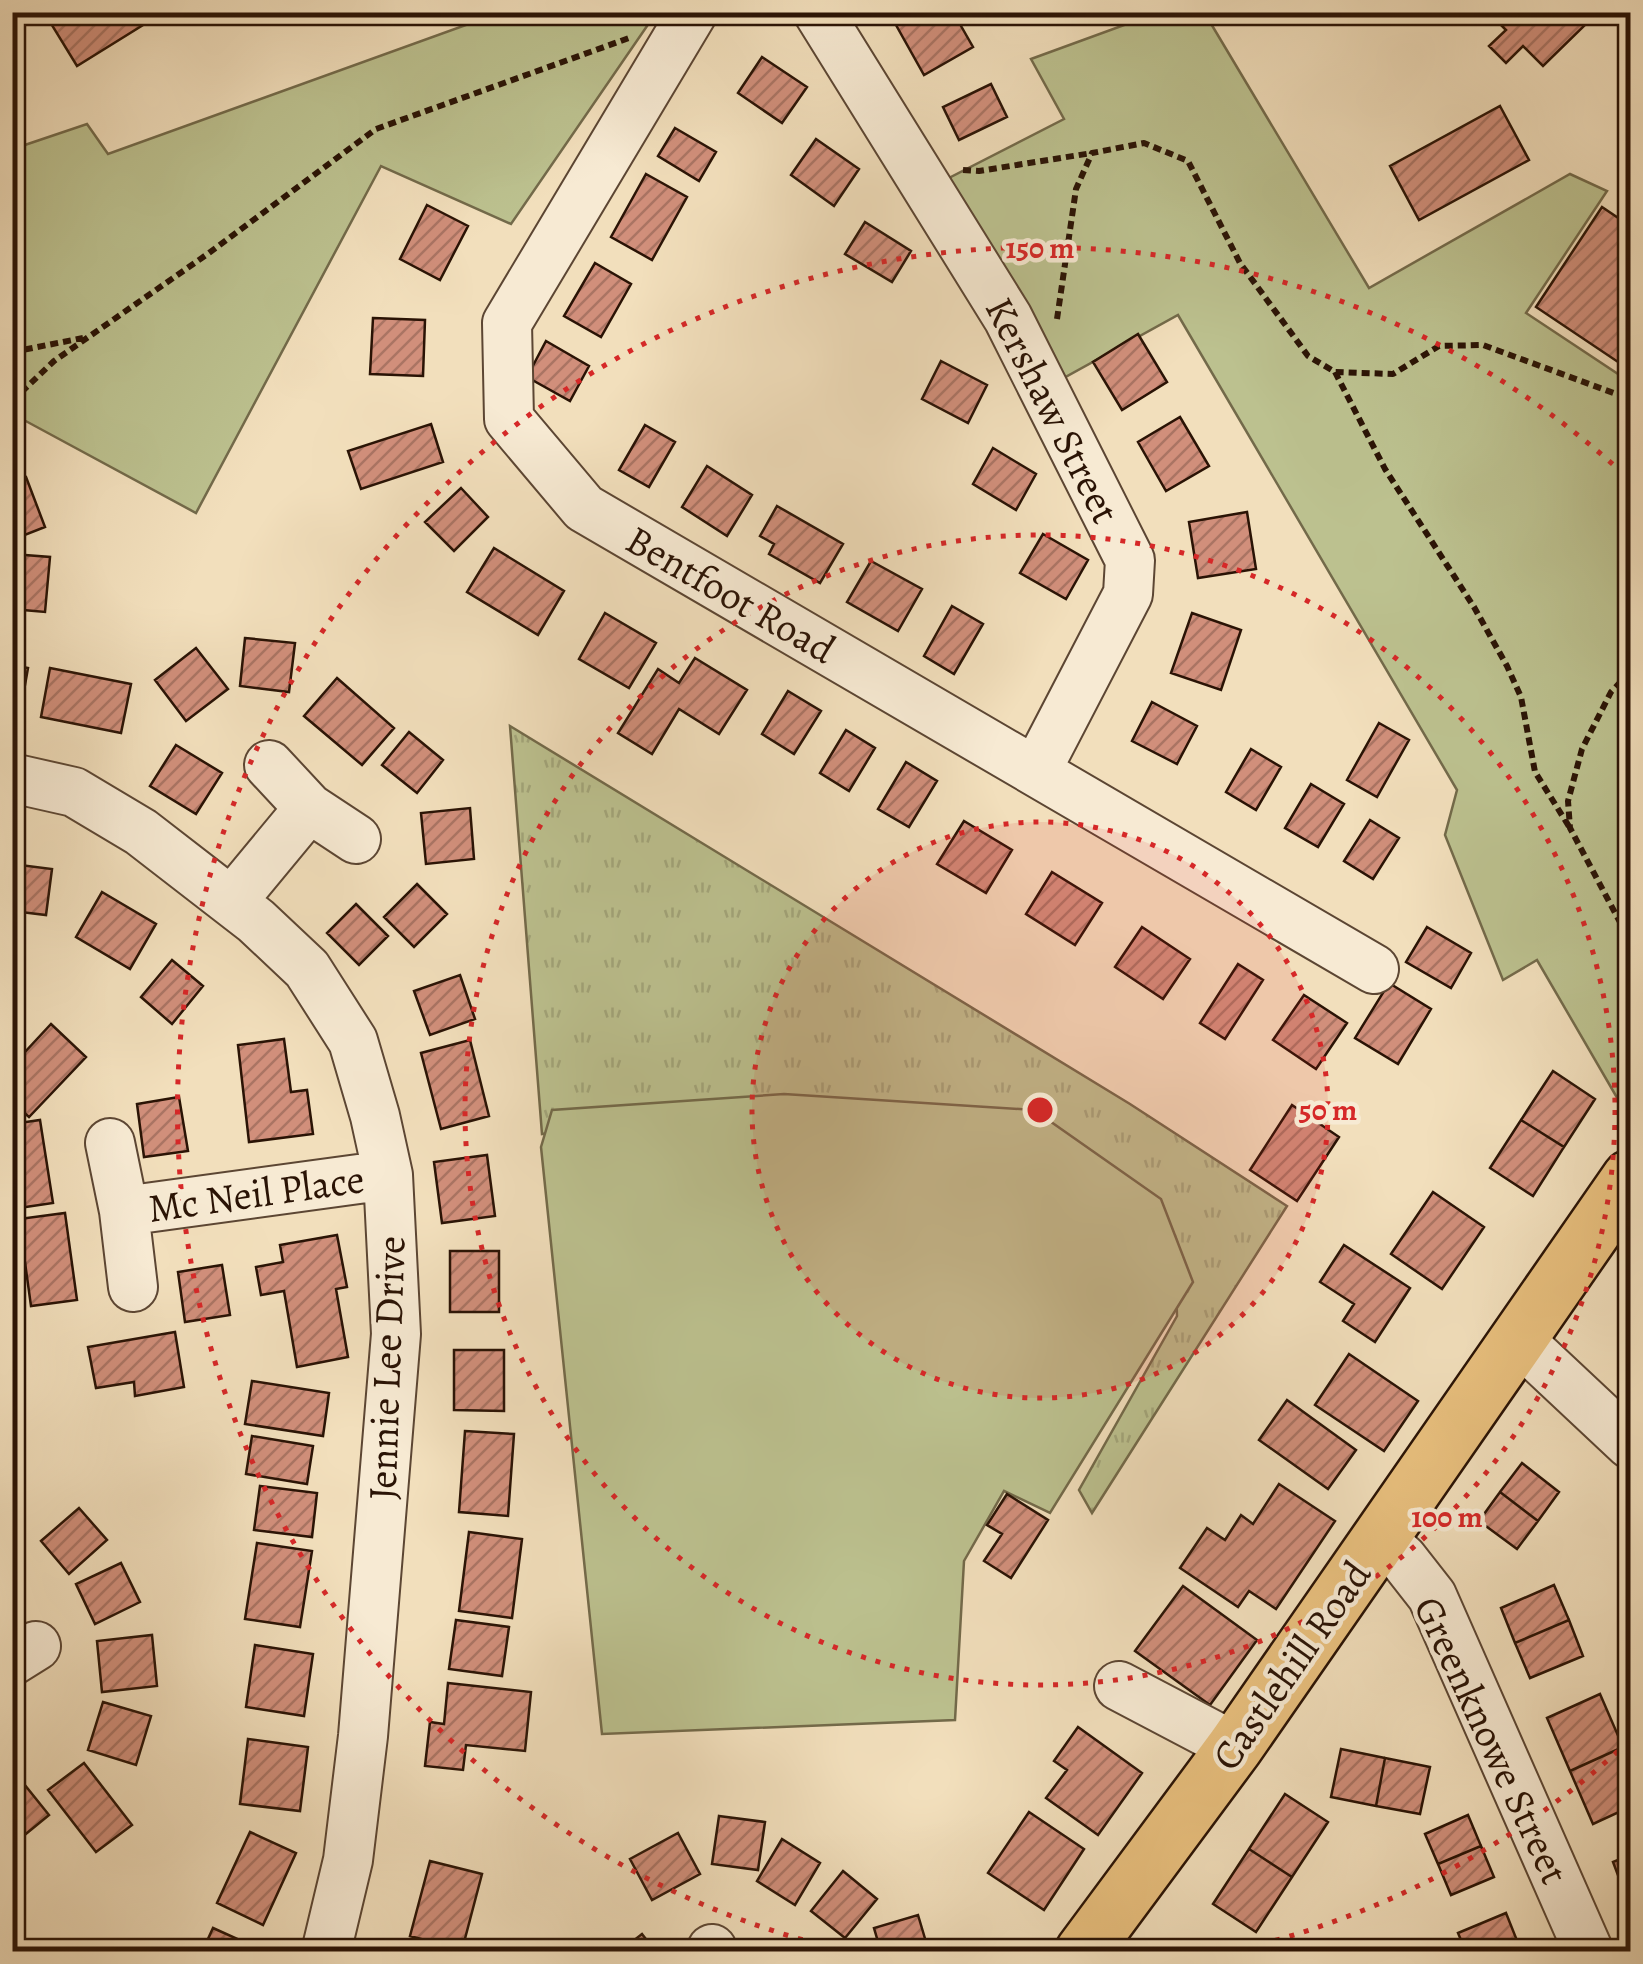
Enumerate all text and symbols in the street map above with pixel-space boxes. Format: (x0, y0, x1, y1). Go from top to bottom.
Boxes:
text: 150 m (1006, 228, 1075, 268)
street label: Kershaw Street (972, 288, 1133, 533)
street label: Bentfoot Road (616, 512, 846, 677)
text: 50 m (1299, 1090, 1357, 1130)
centre of rings (1022, 1092, 1058, 1128)
street label: Mc Neil Place (145, 1151, 368, 1236)
street label: Jennie Lee Drive (354, 1235, 419, 1501)
text: 100 m (1411, 1497, 1483, 1537)
street label: Castlehill Road (1199, 1549, 1384, 1781)
street label: Greenknowe Street (1401, 1587, 1582, 1893)

